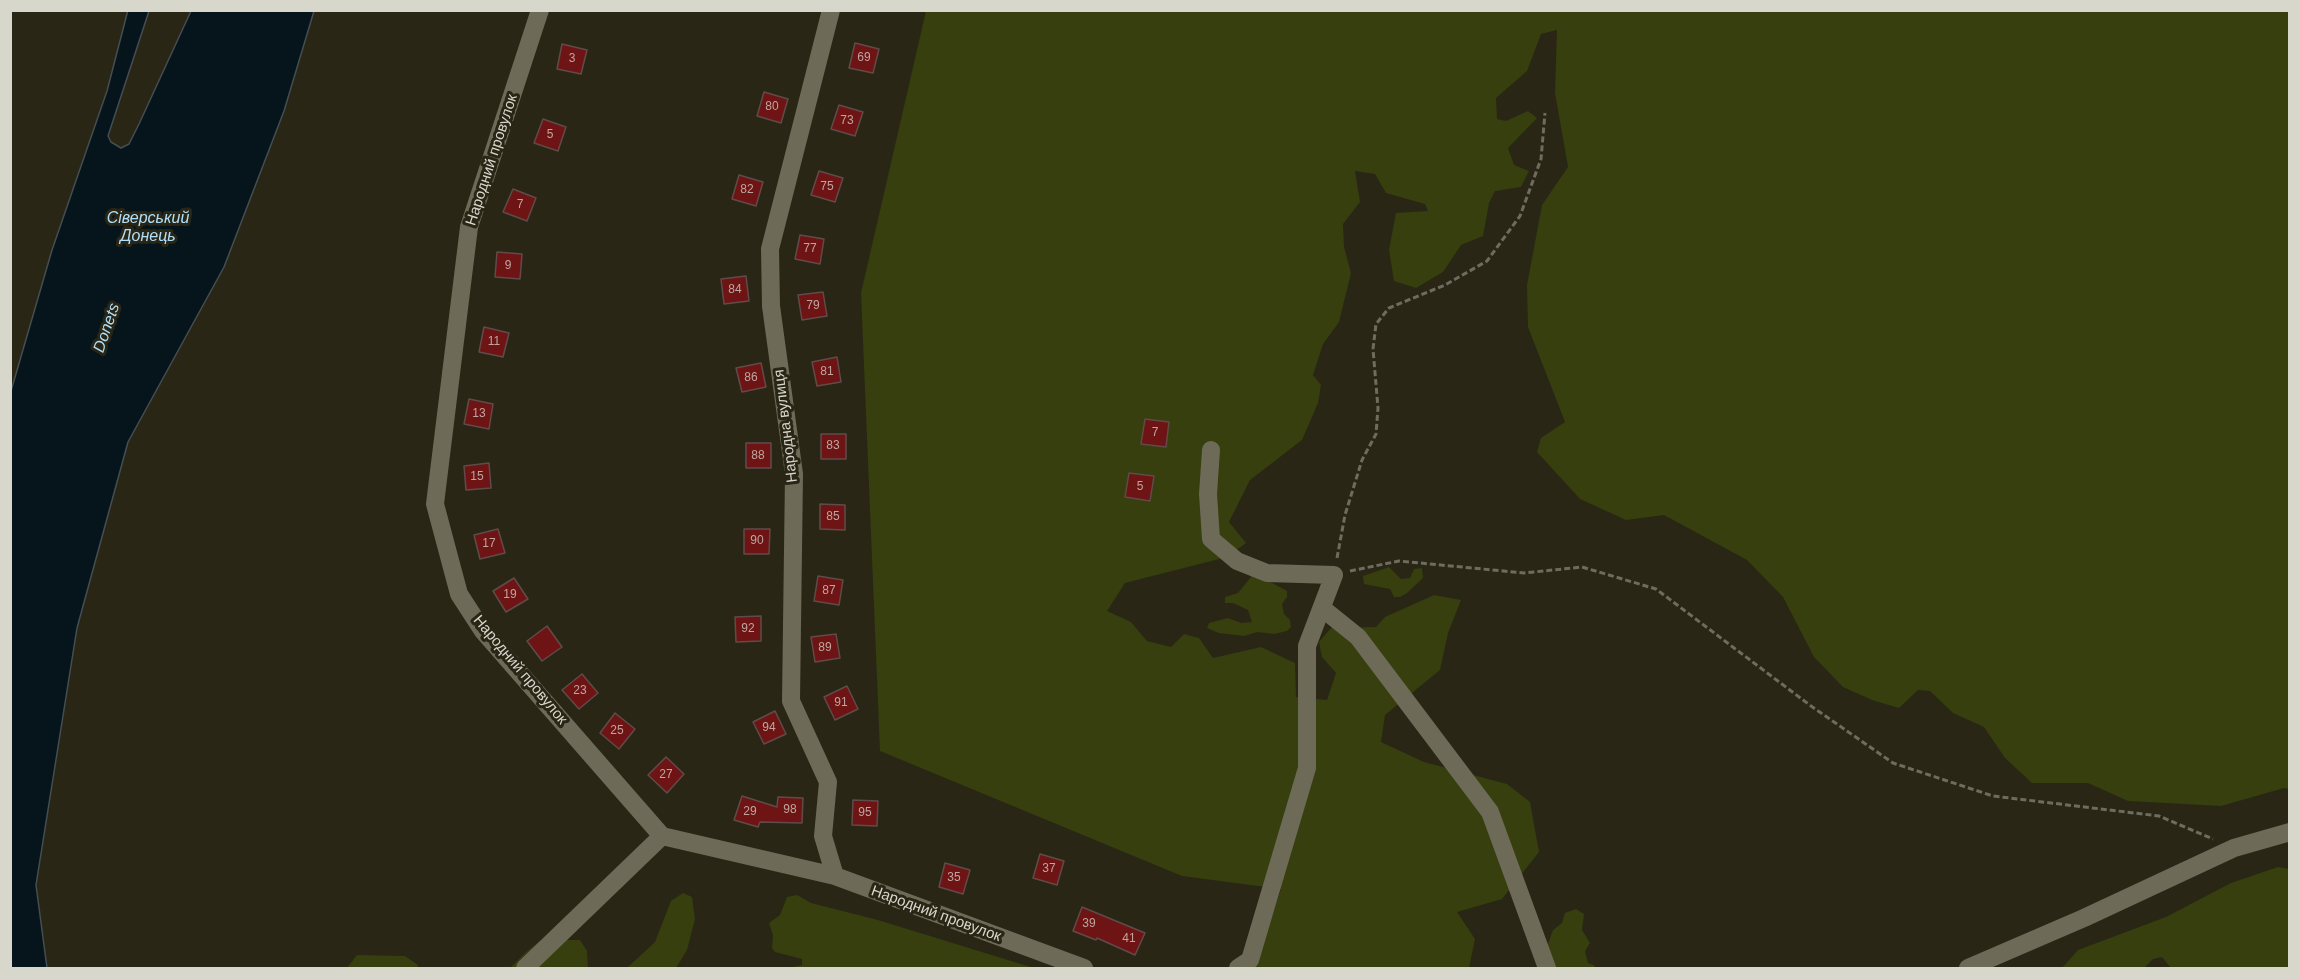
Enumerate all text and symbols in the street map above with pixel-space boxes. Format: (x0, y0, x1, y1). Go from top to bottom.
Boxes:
house number: 69 (857, 51, 871, 65)
house number: 3 (569, 52, 575, 66)
street label: Народний провулок (462, 92, 522, 228)
house number: 80 (765, 100, 779, 114)
house number: 73 (840, 114, 854, 128)
house number: 5 (547, 128, 553, 142)
house number: 75 (820, 180, 834, 194)
house number: 82 (740, 183, 754, 197)
house number: 7 (517, 198, 523, 212)
water label: Сіверський Донець (107, 209, 189, 247)
house number: 77 (803, 242, 817, 256)
house number: 9 (505, 259, 511, 273)
house number: 84 (728, 283, 742, 297)
house number: 79 (806, 299, 820, 313)
water label: Donets (90, 301, 124, 355)
house number: 11 (488, 335, 500, 349)
house number: 81 (820, 365, 834, 379)
street label: Народна вулиця (770, 368, 802, 484)
house number: 86 (744, 371, 758, 385)
house number: 13 (472, 407, 486, 421)
house number: 7 (1152, 426, 1158, 440)
house number: 83 (826, 439, 840, 453)
house number: 88 (751, 449, 765, 463)
house number: 15 (470, 470, 484, 484)
house number: 5 (1137, 480, 1143, 494)
house number: 85 (826, 510, 840, 524)
house number: 90 (750, 534, 764, 548)
house number: 17 (482, 537, 496, 551)
house number: 87 (822, 584, 836, 598)
house number: 19 (503, 588, 517, 602)
street label: Народний провулок (469, 612, 571, 728)
house number: 92 (741, 622, 755, 636)
house number: 89 (818, 641, 832, 655)
house number: 23 (573, 684, 587, 698)
house number: 91 (834, 696, 848, 710)
house number: 94 (762, 721, 776, 735)
house number: 25 (610, 724, 624, 738)
house number: 27 (659, 768, 673, 782)
house number: 98 (783, 803, 797, 817)
house number: 29 (743, 805, 757, 819)
house number: 95 (858, 806, 872, 820)
house number: 37 (1042, 862, 1056, 876)
house number: 35 (947, 871, 961, 885)
street label: Народний провулок (869, 882, 1003, 946)
house number: 39 (1082, 917, 1096, 931)
house number: 41 (1122, 932, 1136, 946)

